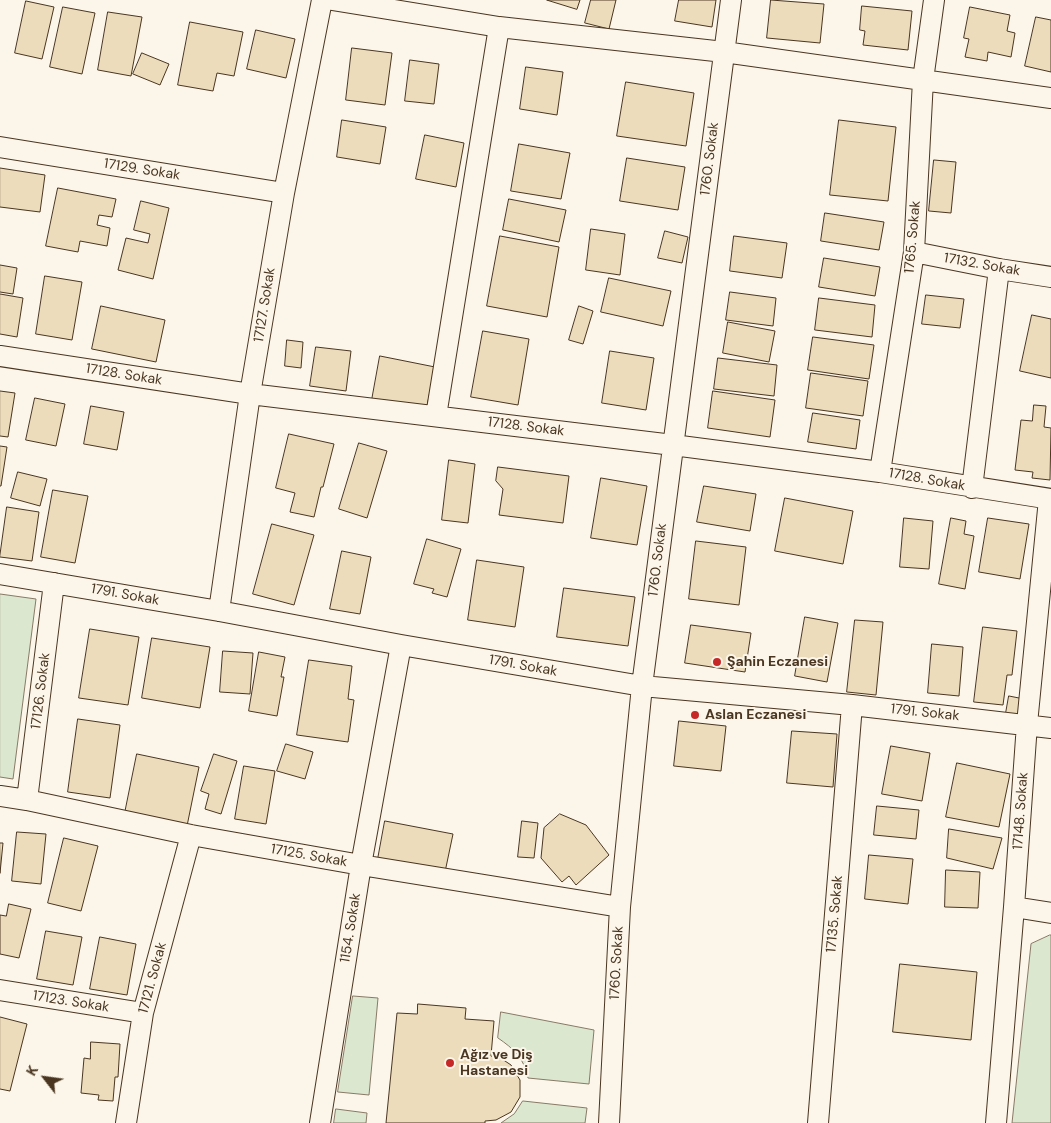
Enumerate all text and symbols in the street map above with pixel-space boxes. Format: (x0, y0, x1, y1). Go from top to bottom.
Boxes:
street label: 1760. Sokak (697, 121, 723, 197)
street label: 17129. Sokak (103, 156, 181, 184)
street label: 1765. Sokak (901, 200, 925, 274)
street label: 17132. Sokak (943, 250, 1021, 280)
street label: 17127. Sokak (251, 266, 279, 344)
street label: 17128. Sokak (85, 361, 163, 389)
street label: 17128. Sokak (487, 414, 565, 440)
street label: 17128. Sokak (888, 465, 966, 495)
street label: 1760. Sokak (645, 522, 671, 598)
street label: 1791. Sokak (90, 581, 160, 609)
street label: 17126. Sokak (28, 652, 54, 730)
street label: 1791. Sokak (488, 652, 558, 680)
place label: Şahin Eczanesi (727, 654, 828, 670)
marker: Şahin Eczanesi (711, 656, 723, 668)
street label: 1791. Sokak (890, 701, 960, 725)
place label: Aslan Eczanesi (705, 707, 806, 723)
marker: Aslan Eczanesi (689, 709, 701, 721)
street label: 17148. Sokak (1010, 772, 1032, 850)
street label: 17125. Sokak (269, 841, 349, 871)
street label: 17135. Sokak (823, 875, 847, 953)
street label: 1154. Sokak (337, 892, 365, 964)
street label: 1760. Sokak (607, 926, 627, 1000)
street label: 17121. Sokak (135, 940, 171, 1016)
street label: 17123. Sokak (32, 988, 110, 1016)
place label: Ağız ve Diş Hastanesi (460, 1047, 533, 1080)
north arrow (20, 1053, 70, 1103)
marker: Ağız ve Diş Hastanesi (444, 1057, 456, 1069)
text: K (22, 1062, 42, 1079)

